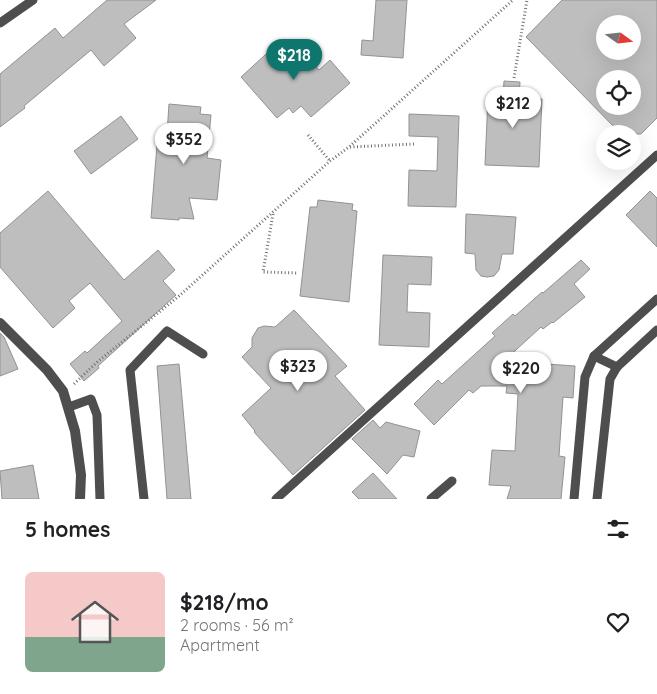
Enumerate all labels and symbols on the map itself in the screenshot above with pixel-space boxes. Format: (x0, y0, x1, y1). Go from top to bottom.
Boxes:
north arrow (596, 15, 641, 60)
pin: $218 (264, 38, 324, 81)
pin: $212 (483, 86, 543, 129)
pin: $352 (154, 122, 214, 165)
pin: $323 (268, 350, 328, 392)
pin: $220 (491, 352, 551, 394)

